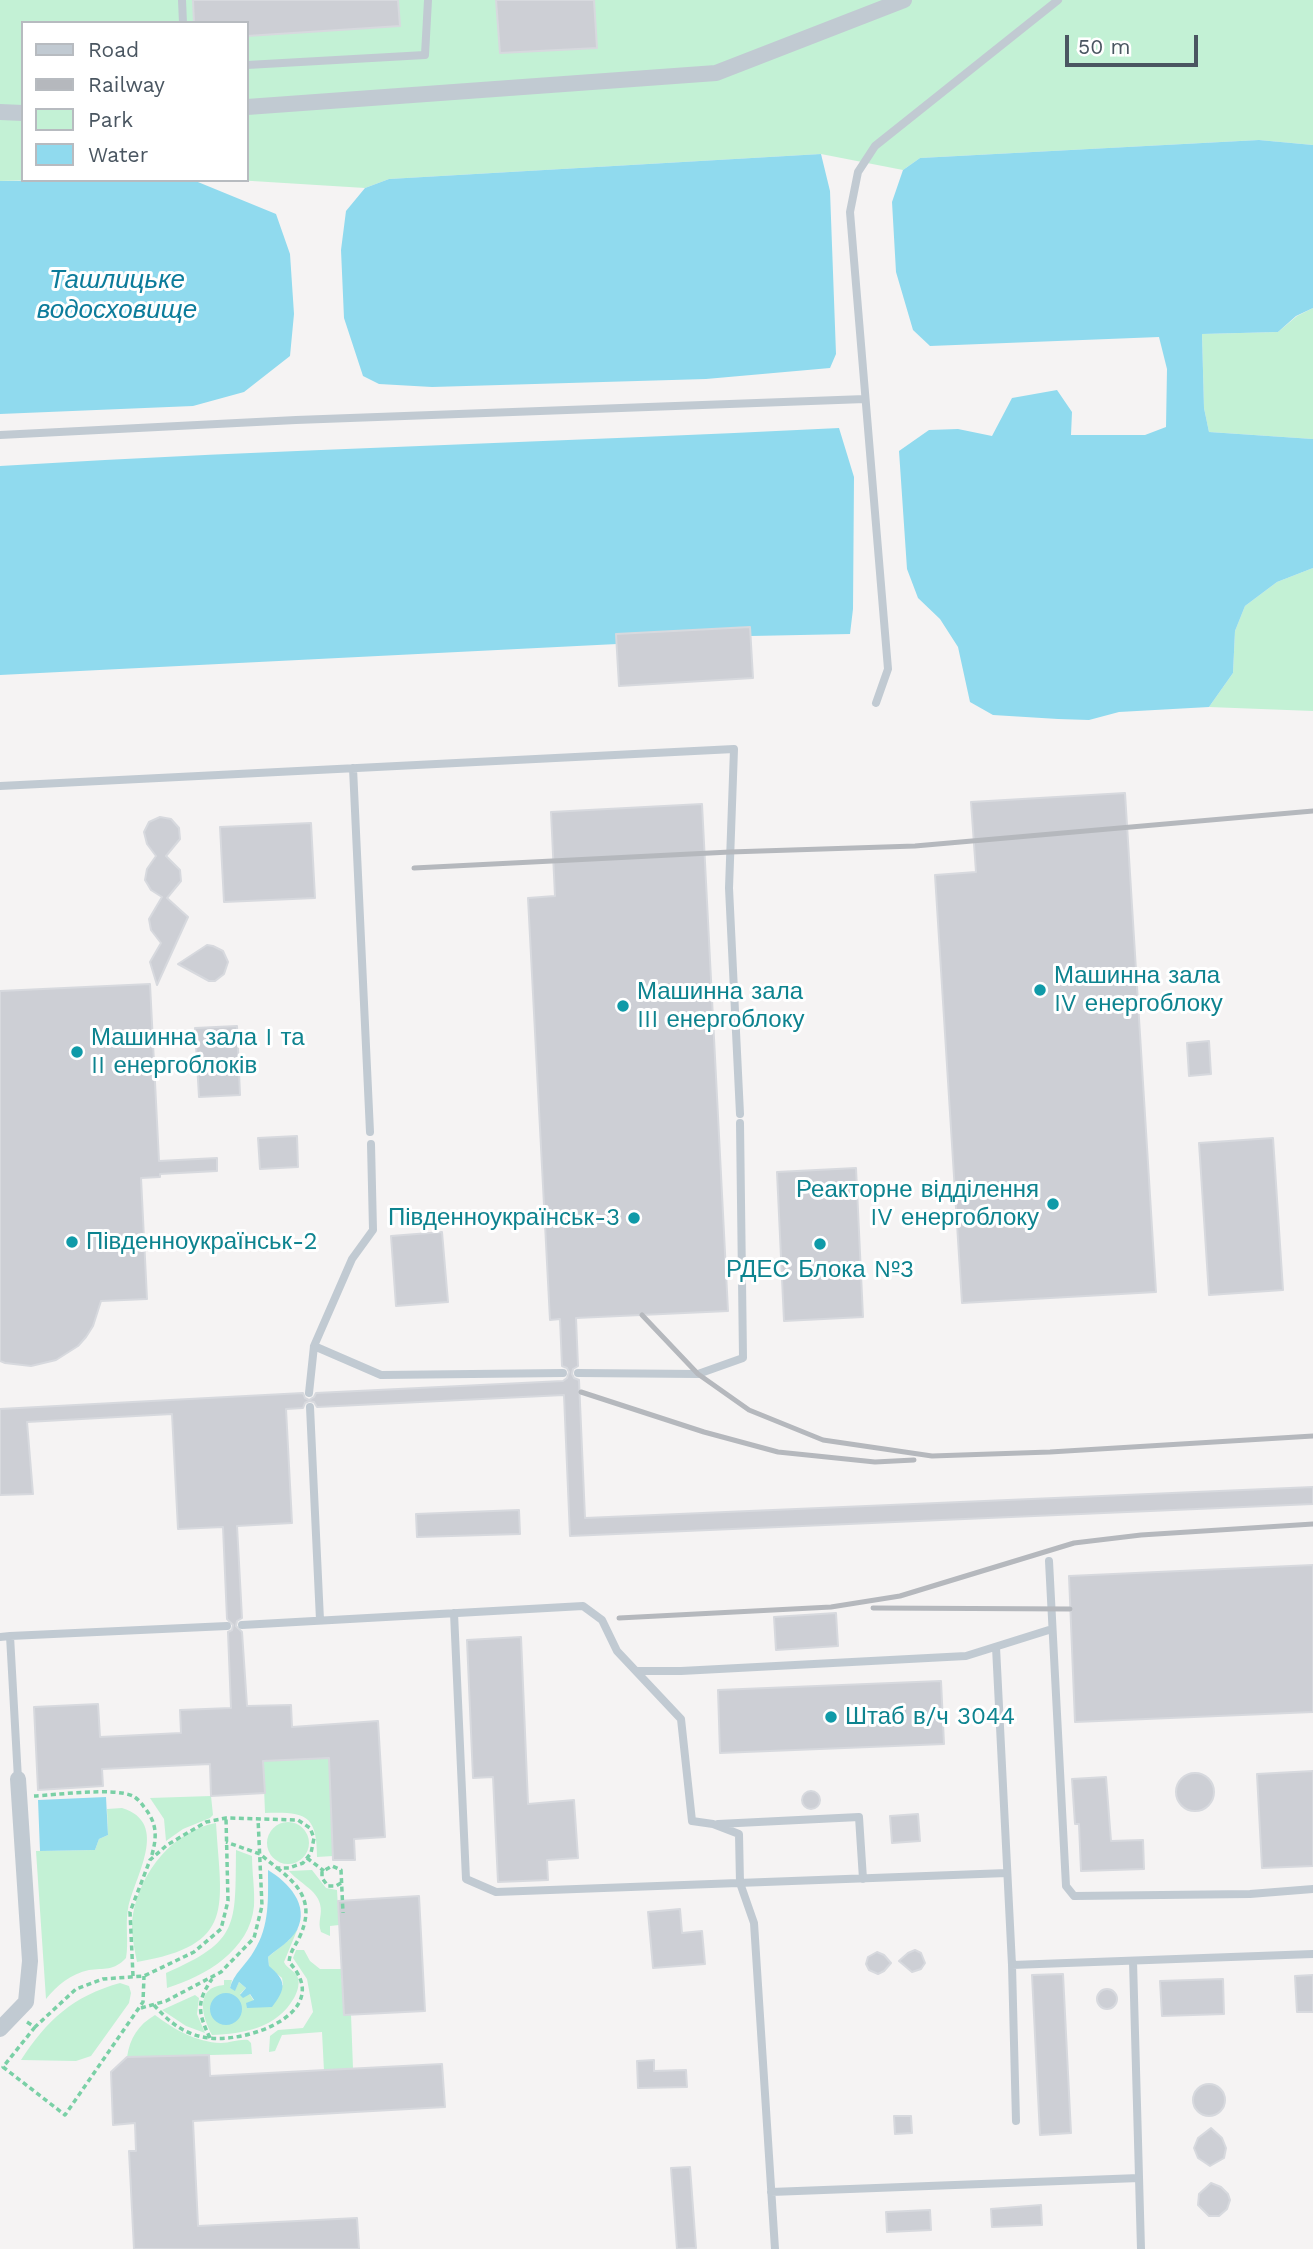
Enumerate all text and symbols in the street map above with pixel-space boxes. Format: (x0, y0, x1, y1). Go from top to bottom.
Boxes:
legend (21, 21, 248, 182)
scale bar (1068, 21, 1201, 65)
text: 50 m (1078, 34, 1130, 59)
text: Road (88, 37, 139, 62)
text: Railway (88, 72, 165, 97)
text: Park (88, 107, 133, 132)
text: Water (88, 142, 148, 167)
water label: Ташлицьке водосховище (37, 264, 197, 326)
place label: Машинна зала IV енергоблоку (1054, 962, 1223, 1018)
place label: Машинна зала III енергоблоку (637, 978, 804, 1034)
marker: Машинна зала IV енергоблоку (1032, 982, 1048, 998)
marker: Машинна зала III енергоблоку (615, 998, 631, 1014)
place label: Машинна зала I та II енергоблоків (91, 1024, 305, 1080)
marker: Машинна зала I та II енергоблоків (69, 1044, 85, 1060)
place label: Реакторне відділення IV енергоблоку (796, 1176, 1039, 1232)
marker: Реакторне відділення IV енергоблоку (1045, 1196, 1061, 1212)
place label: Південноукраїнськ-3 (388, 1204, 620, 1232)
marker: Південноукраїнськ-3 (626, 1210, 642, 1226)
place label: Південноукраїнськ-2 (86, 1228, 317, 1256)
marker: Південноукраїнськ-2 (64, 1234, 80, 1250)
marker: РДЕС Блока №3 (812, 1236, 828, 1252)
place label: РДЕС Блока №3 (726, 1256, 914, 1284)
place label: Штаб в/ч 3044 (845, 1703, 1015, 1731)
marker: Штаб в/ч 3044 (823, 1709, 839, 1725)

